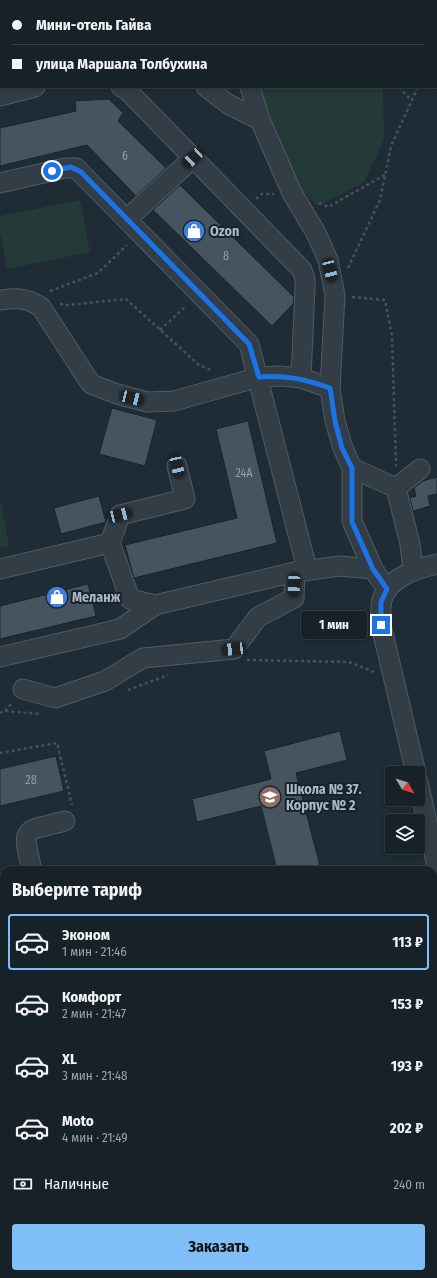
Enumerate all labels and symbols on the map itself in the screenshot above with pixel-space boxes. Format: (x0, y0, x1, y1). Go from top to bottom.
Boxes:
car (180, 145, 206, 171)
house number: 6 (122, 149, 128, 163)
route start (43, 162, 61, 180)
shop icon: Ozon (181, 218, 207, 244)
place label: Ozon (210, 223, 239, 240)
house number: 8 (223, 249, 229, 263)
car (321, 257, 339, 283)
car (119, 389, 145, 407)
car (168, 453, 186, 479)
house number: 24А (235, 466, 253, 480)
car (107, 506, 133, 524)
car (288, 573, 300, 597)
shop icon: Меланж (44, 584, 70, 610)
place label: Меланж (72, 589, 121, 606)
callout: 1 мин (301, 611, 367, 639)
route end (372, 616, 390, 634)
car (221, 642, 247, 656)
north arrow (385, 766, 425, 806)
house number: 28 (25, 773, 37, 787)
place label: Школа № 37. Корпус № 2 (286, 781, 362, 814)
school or university icon: Школа № 37. Корпус № 2 (257, 784, 283, 810)

